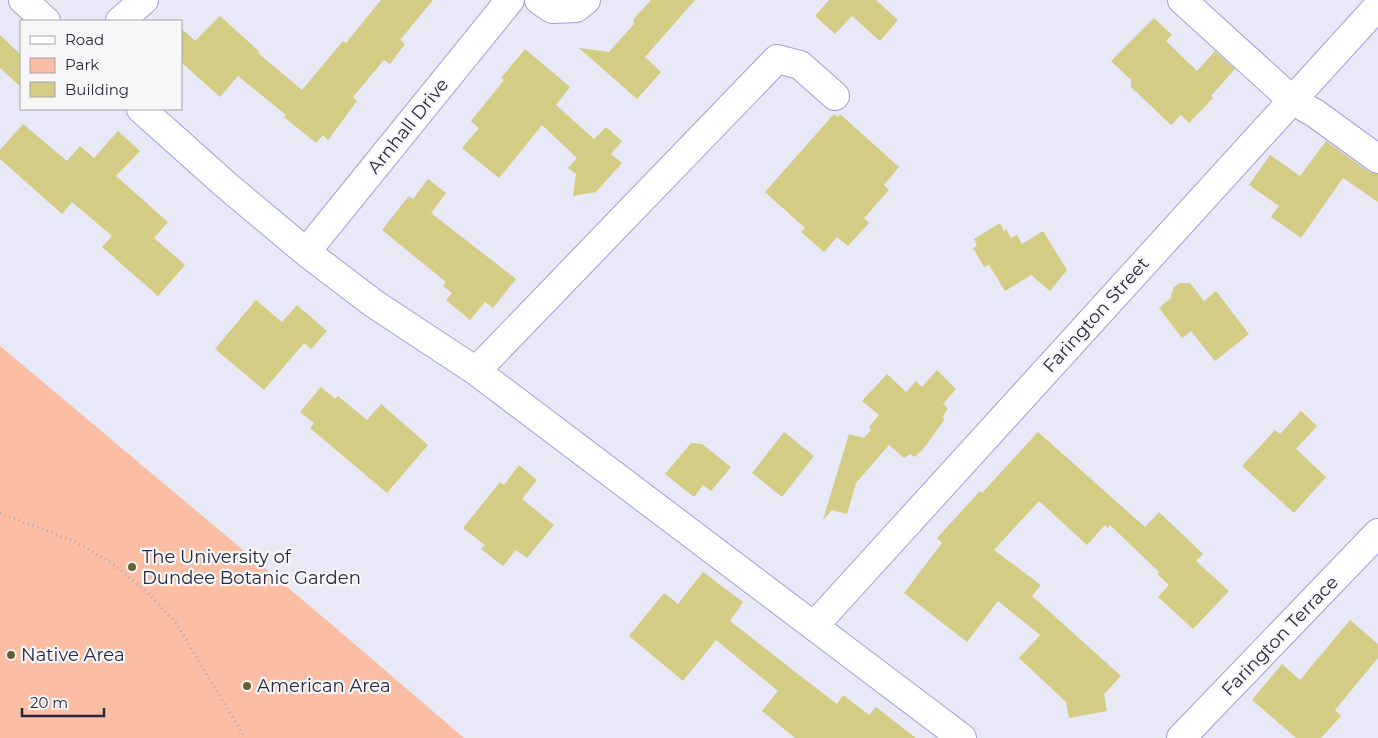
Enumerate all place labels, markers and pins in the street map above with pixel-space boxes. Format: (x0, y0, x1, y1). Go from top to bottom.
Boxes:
place label: The University of Dundee Botanic Garden (142, 546, 361, 589)
marker: The University of Dundee Botanic Garden (126, 561, 138, 573)
place label: Native Area (21, 644, 125, 666)
marker: Native Area (5, 649, 17, 661)
place label: American Area (257, 675, 391, 697)
marker: American Area (241, 680, 253, 692)

